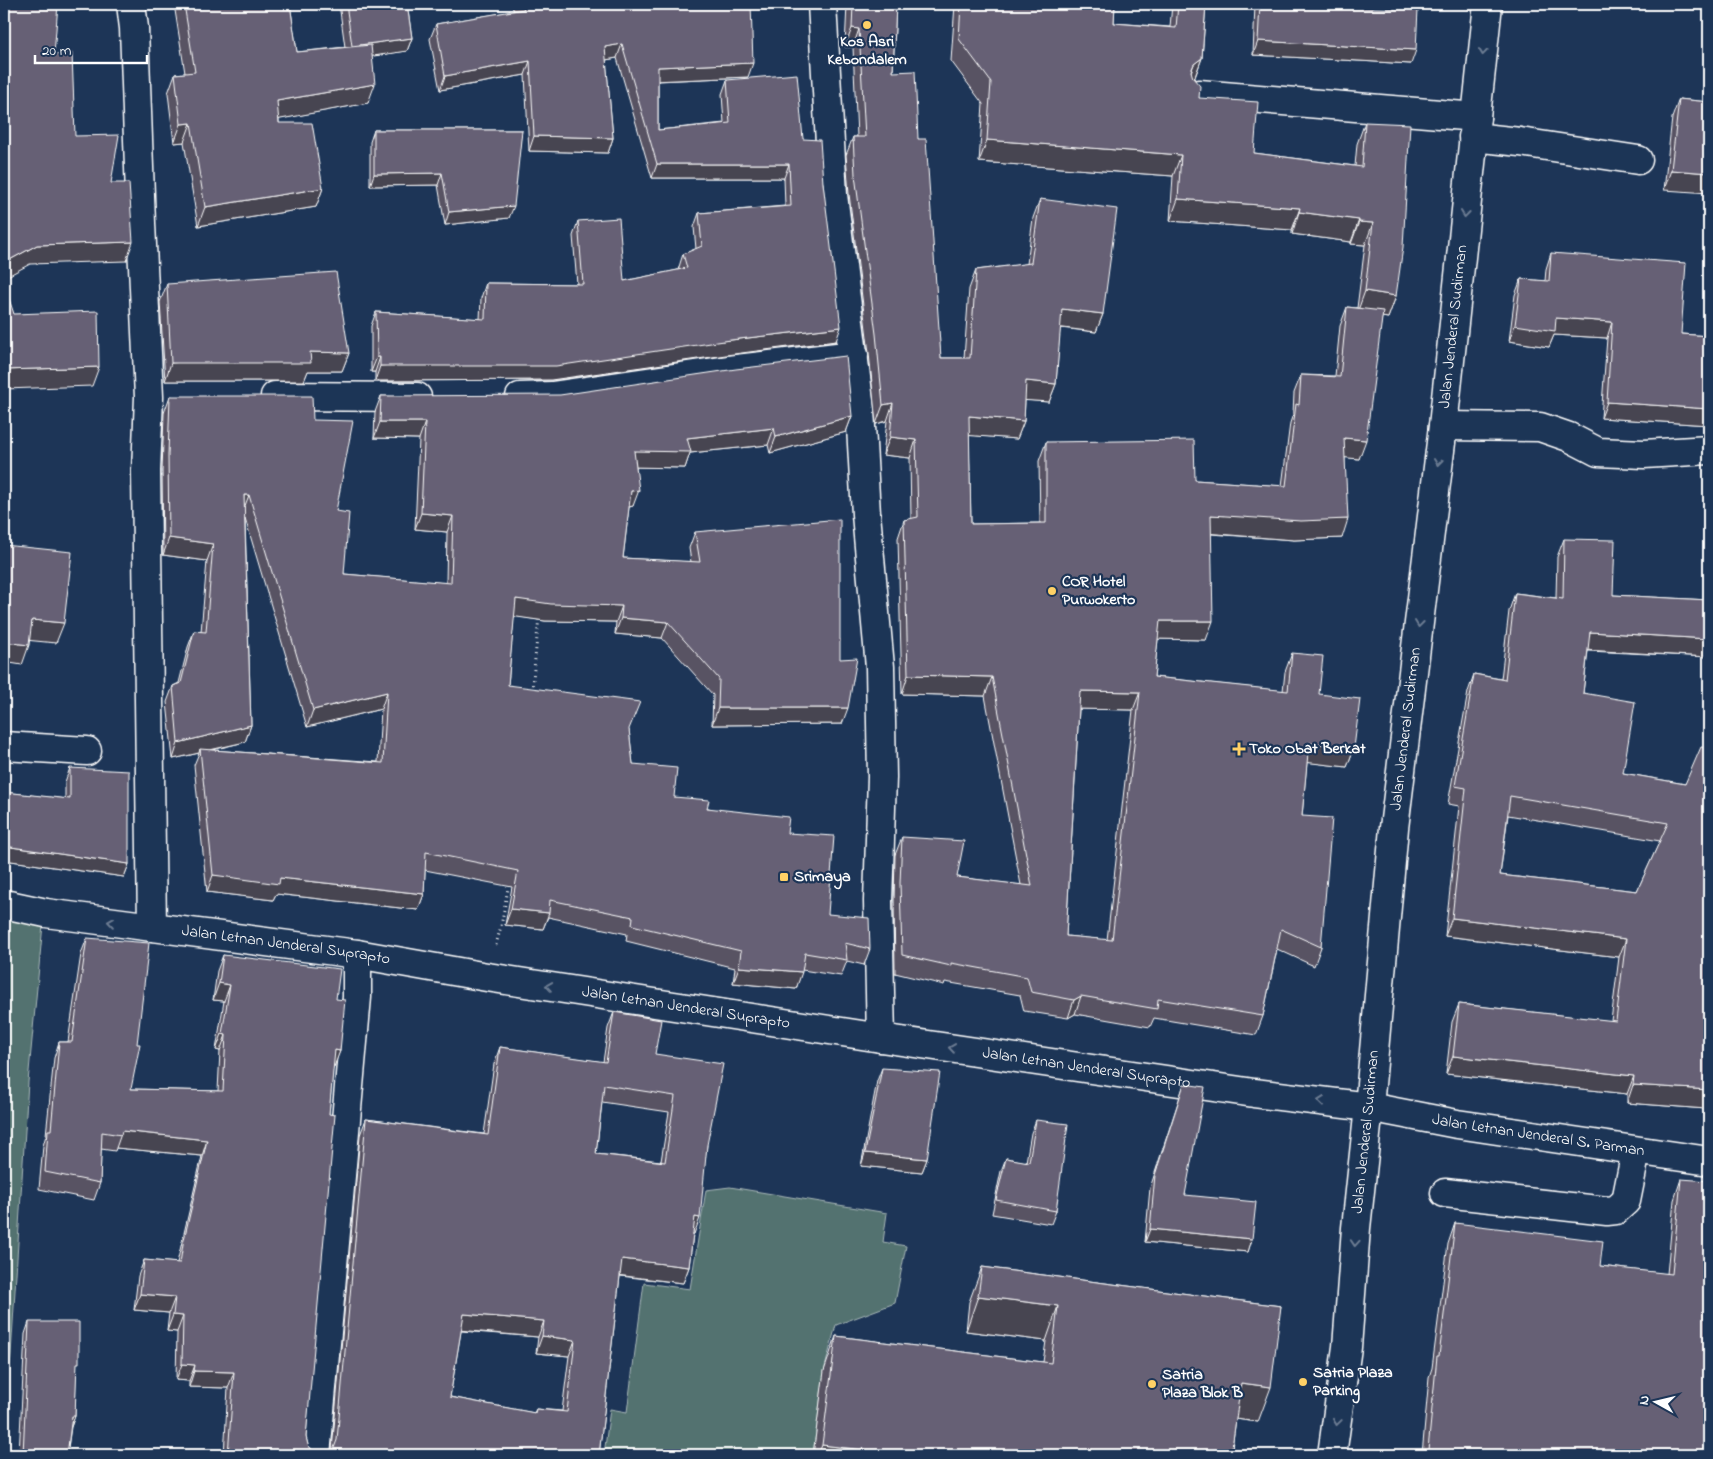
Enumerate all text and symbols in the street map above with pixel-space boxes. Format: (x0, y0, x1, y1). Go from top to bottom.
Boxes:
marker: Kos Asri Kebondalem (861, 19, 873, 31)
place label: Kos Asri Kebondalem (827, 30, 907, 72)
scale bar (35, 32, 148, 64)
text: 20 m (42, 40, 72, 62)
one-way arrow (1478, 49, 1489, 57)
one-way arrow (1460, 210, 1471, 218)
street label: Jalan Jenderal Sudirman (1433, 244, 1474, 410)
one-way arrow (1433, 459, 1444, 467)
place label: COR Hotel Purwokerto (1062, 570, 1135, 612)
marker: COR Hotel Purwokerto (1046, 585, 1058, 597)
one-way arrow (1414, 620, 1425, 628)
street label: Jalan Jenderal Sudirman (1384, 646, 1428, 812)
place label: Toko Obat Berkat (1249, 737, 1366, 761)
marker: Toko Obat Berkat (1233, 743, 1245, 755)
place label: Srimaya (794, 865, 851, 890)
marker: Srimaya (778, 871, 790, 883)
one-way arrow (107, 917, 115, 928)
street label: Jalan Letnan Jenderal Suprapto (180, 919, 392, 972)
street label: Jalan Letnan Jenderal Suprapto (580, 980, 792, 1036)
one-way arrow (545, 982, 553, 992)
street label: Jalan Letnan Jenderal Suprapto (981, 1041, 1192, 1095)
one-way arrow (948, 1044, 956, 1054)
street label: Jalan Jenderal Sudirman (1346, 1049, 1386, 1215)
one-way arrow (1316, 1097, 1325, 1107)
street label: Jalan Letnan Jenderal S. Parman (1430, 1107, 1646, 1163)
one-way arrow (1349, 1239, 1360, 1247)
place label: Satria Plaza Parking (1313, 1361, 1393, 1404)
place label: Satria Plaza Blok B (1162, 1363, 1243, 1405)
marker: Satria Plaza Parking (1297, 1376, 1309, 1388)
north arrow (1630, 1376, 1680, 1426)
marker: Satria Plaza Blok B (1146, 1378, 1158, 1390)
text: N (1634, 1394, 1656, 1407)
one-way arrow (1332, 1418, 1343, 1426)

